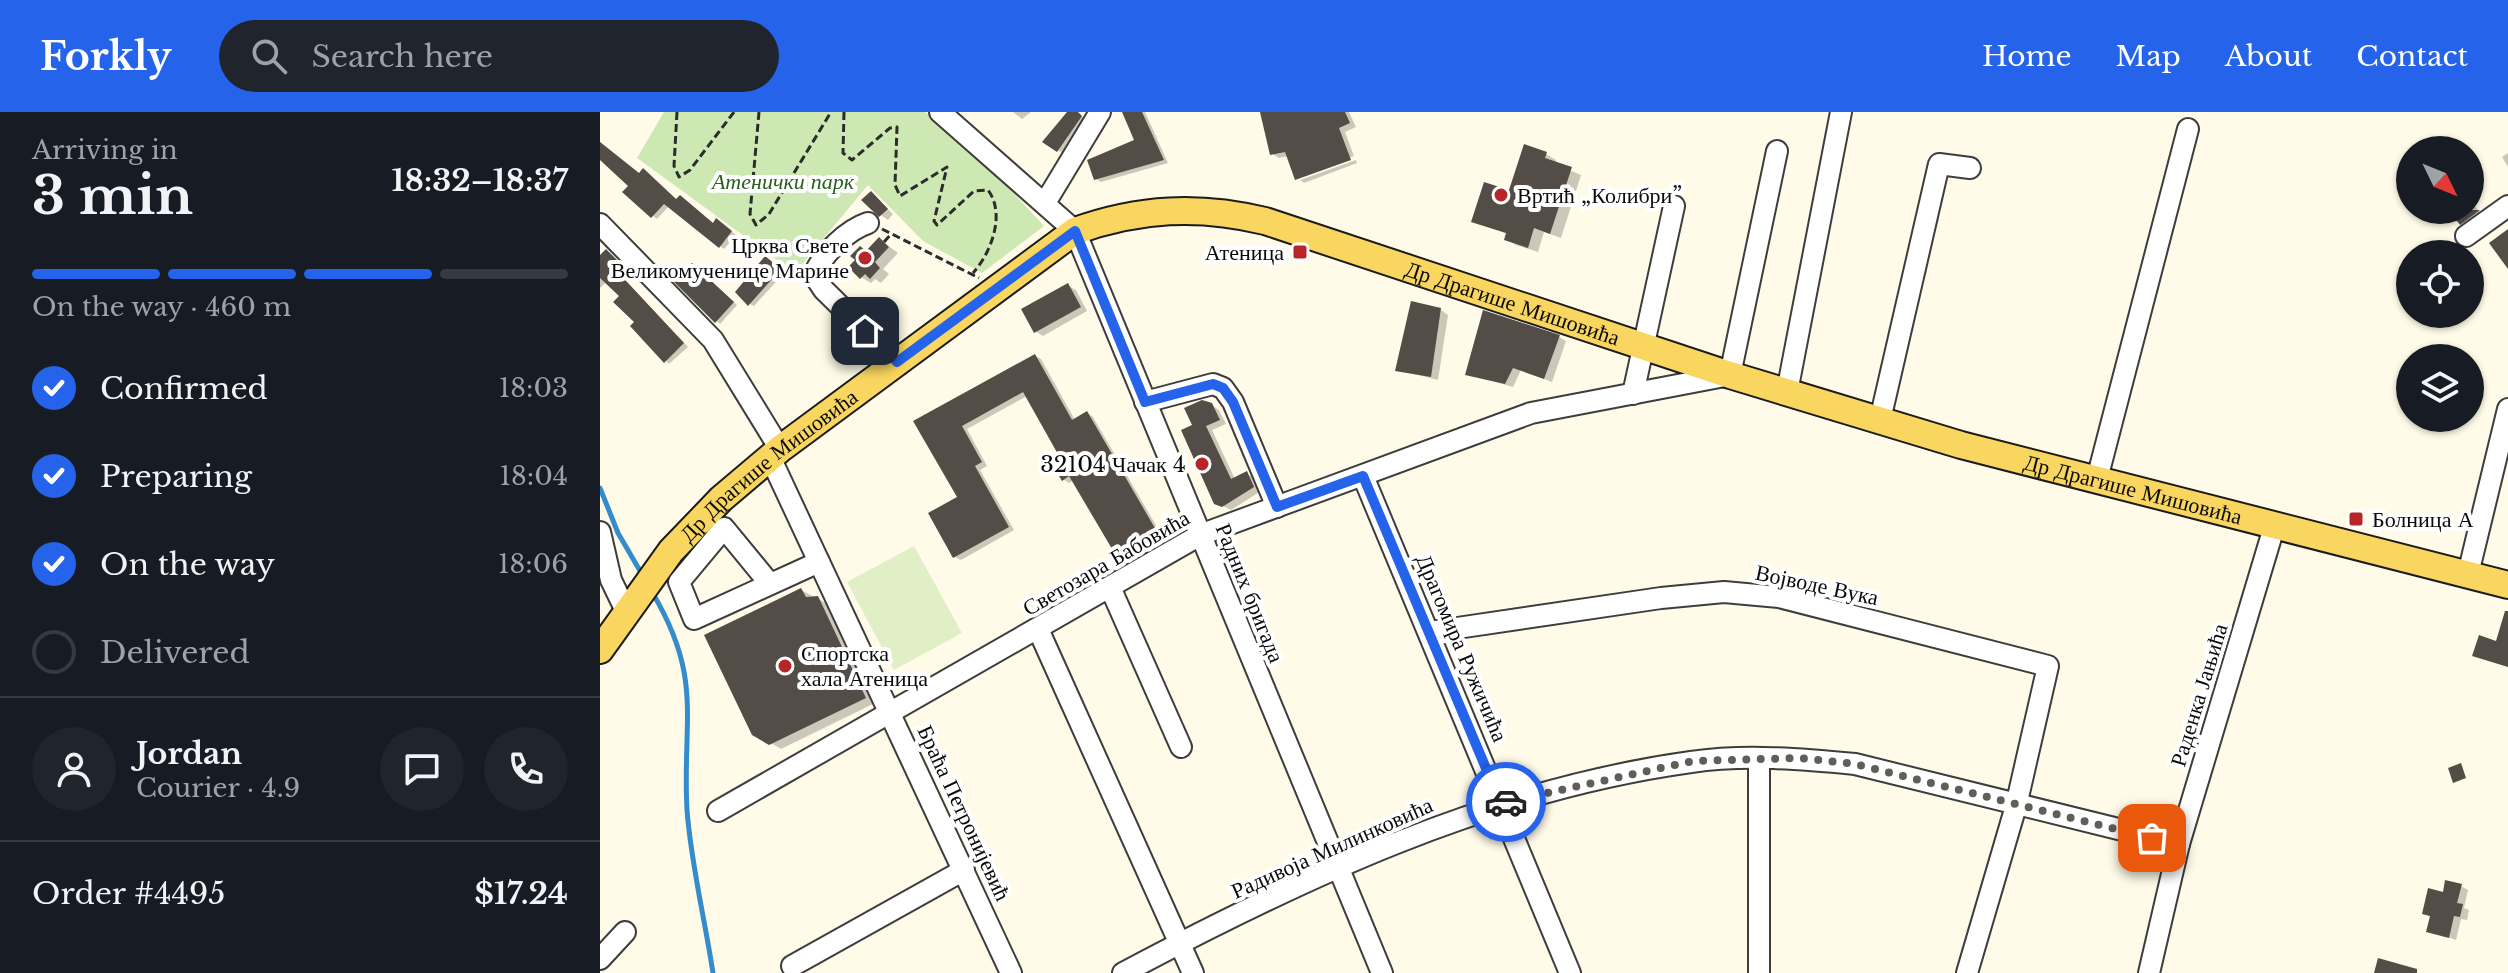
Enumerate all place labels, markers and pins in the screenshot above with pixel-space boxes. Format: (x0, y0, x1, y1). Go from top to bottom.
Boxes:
place label: Вртић „Колибри” (1517, 182, 1682, 209)
marker: Вртић „Колибри” (1492, 186, 1510, 204)
place label: Црква Свете Великомученице Марине (611, 232, 849, 284)
place label: Атеница (1205, 239, 1284, 266)
marker: Атеница (1291, 243, 1309, 261)
marker: Црква Свете Великомученице Марине (856, 249, 874, 267)
pin (831, 297, 899, 365)
place label: 32104 Чачак 4 (1040, 451, 1186, 478)
marker: 32104 Чачак 4 (1193, 455, 1211, 473)
place label: Болница А (2372, 506, 2474, 533)
marker: Болница А (2347, 510, 2365, 528)
place label: Спортска хала Атеница (801, 640, 928, 692)
marker: Спортска хала Атеница (776, 657, 794, 675)
pin (2118, 804, 2186, 872)

